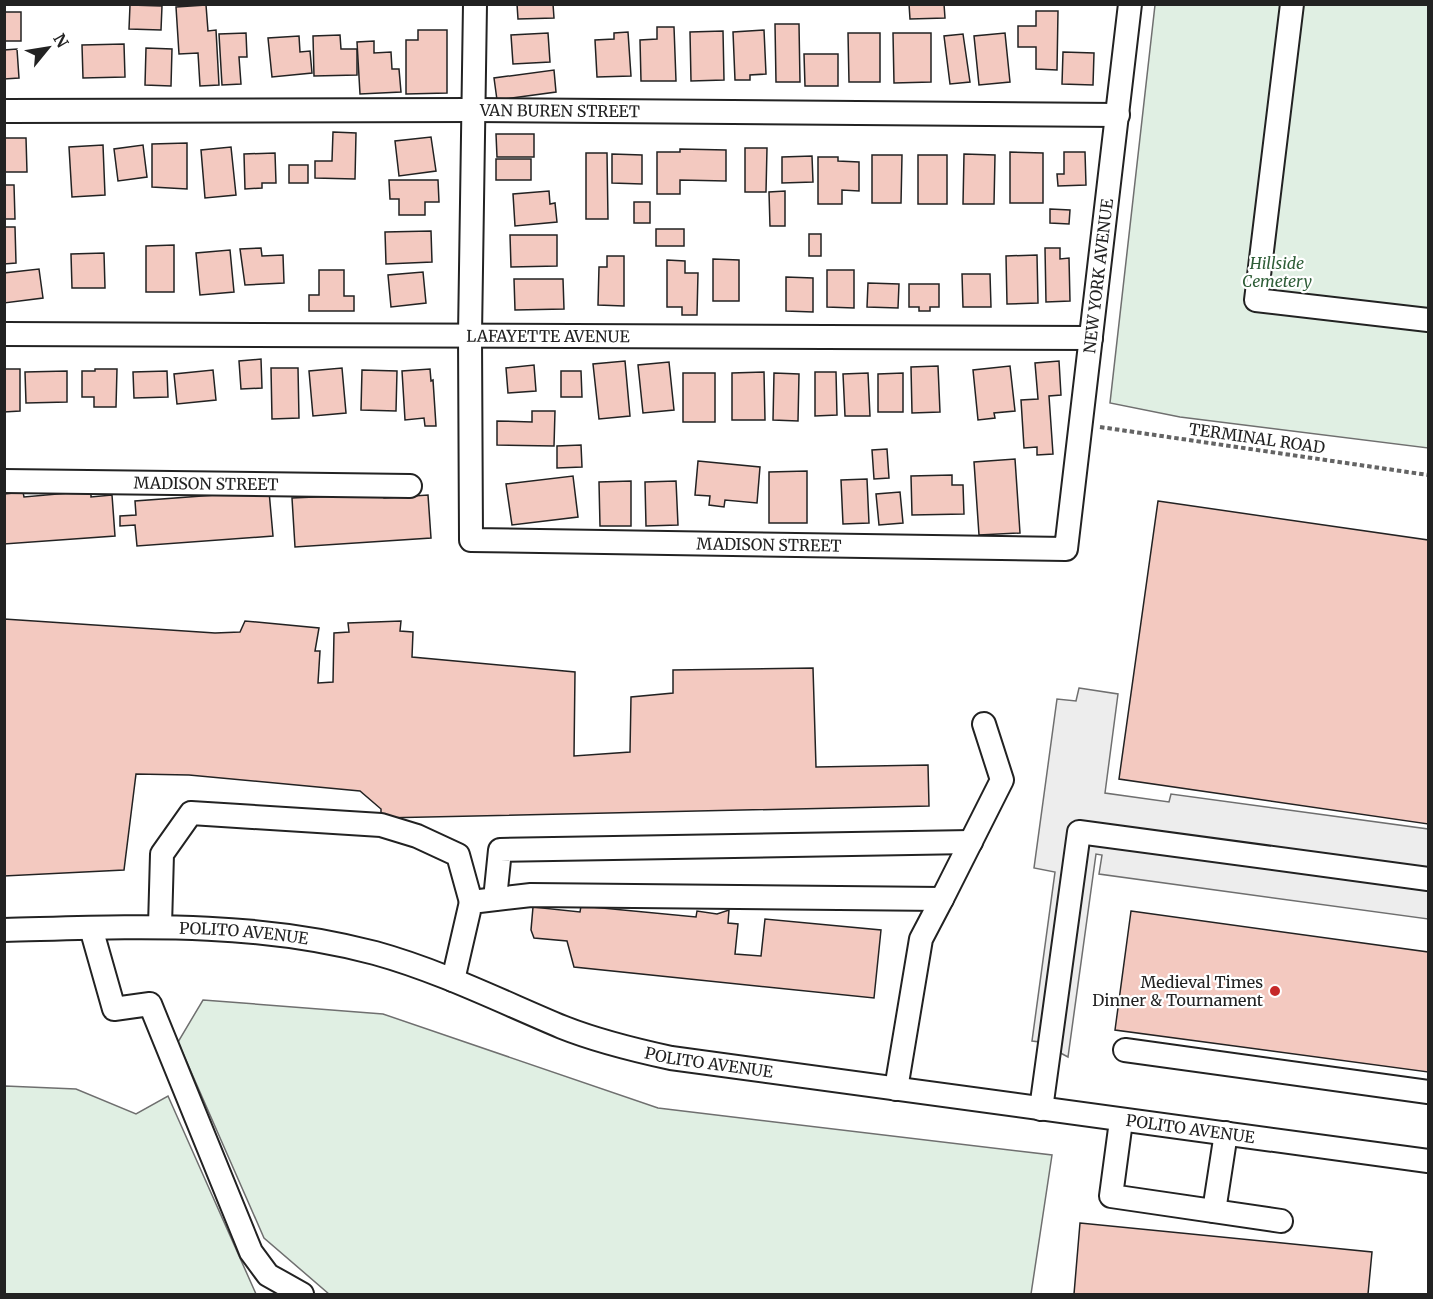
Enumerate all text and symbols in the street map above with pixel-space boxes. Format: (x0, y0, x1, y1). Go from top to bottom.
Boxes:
north arrow (18, 18, 78, 78)
text: N (49, 30, 73, 51)
street label: VAN BUREN STREET (479, 100, 640, 121)
street label: NEW YORK AVENUE (1079, 197, 1117, 354)
park label: Hillside Cemetery (1242, 253, 1312, 291)
street label: LAFAYETTE AVENUE (466, 326, 631, 346)
street label: TERMINAL ROAD (1188, 419, 1326, 457)
street label: MADISON STREET (133, 473, 279, 494)
street label: MADISON STREET (696, 533, 842, 556)
street label: POLITO AVENUE (179, 918, 311, 949)
place label: Medieval Times Dinner & Tournament (1092, 972, 1264, 1010)
marker: Medieval Times Dinner & Tournament (1268, 984, 1282, 998)
street label: POLITO AVENUE (643, 1042, 775, 1082)
street label: POLITO AVENUE (1125, 1110, 1257, 1147)

